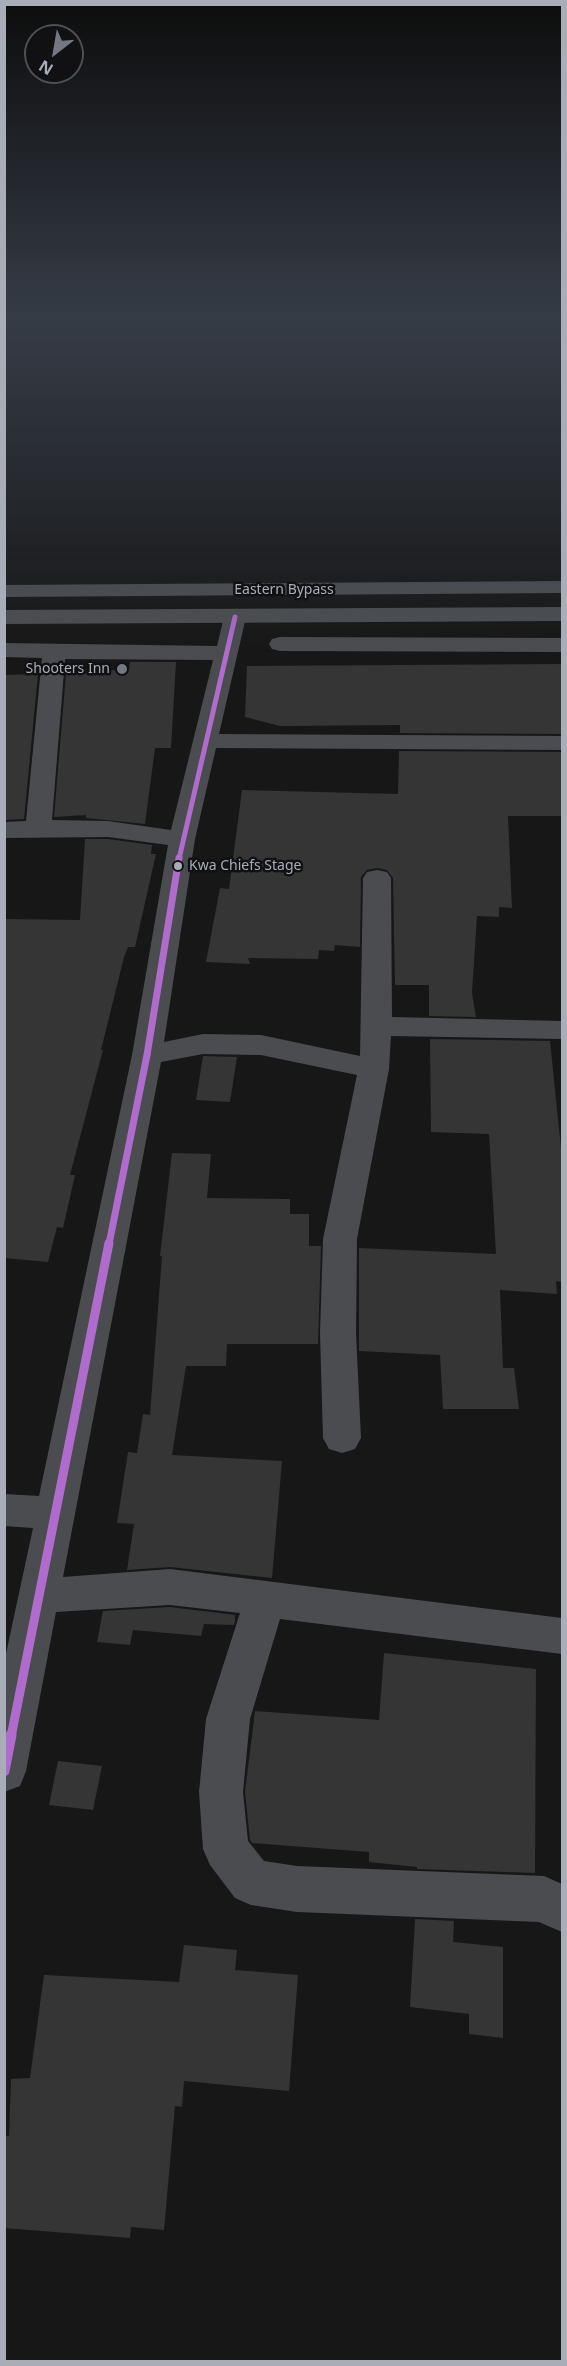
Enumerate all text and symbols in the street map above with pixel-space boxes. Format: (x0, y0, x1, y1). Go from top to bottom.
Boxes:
north arrow (24, 24, 84, 84)
text: N (35, 55, 57, 80)
street label: Eastern Bypass (234, 582, 334, 598)
place label: Shooters Inn (26, 661, 110, 677)
marker: Shooters Inn (115, 662, 129, 676)
place label: Kwa Chiefs Stage (189, 858, 301, 874)
marker: Kwa Chiefs Stage (172, 860, 184, 872)

